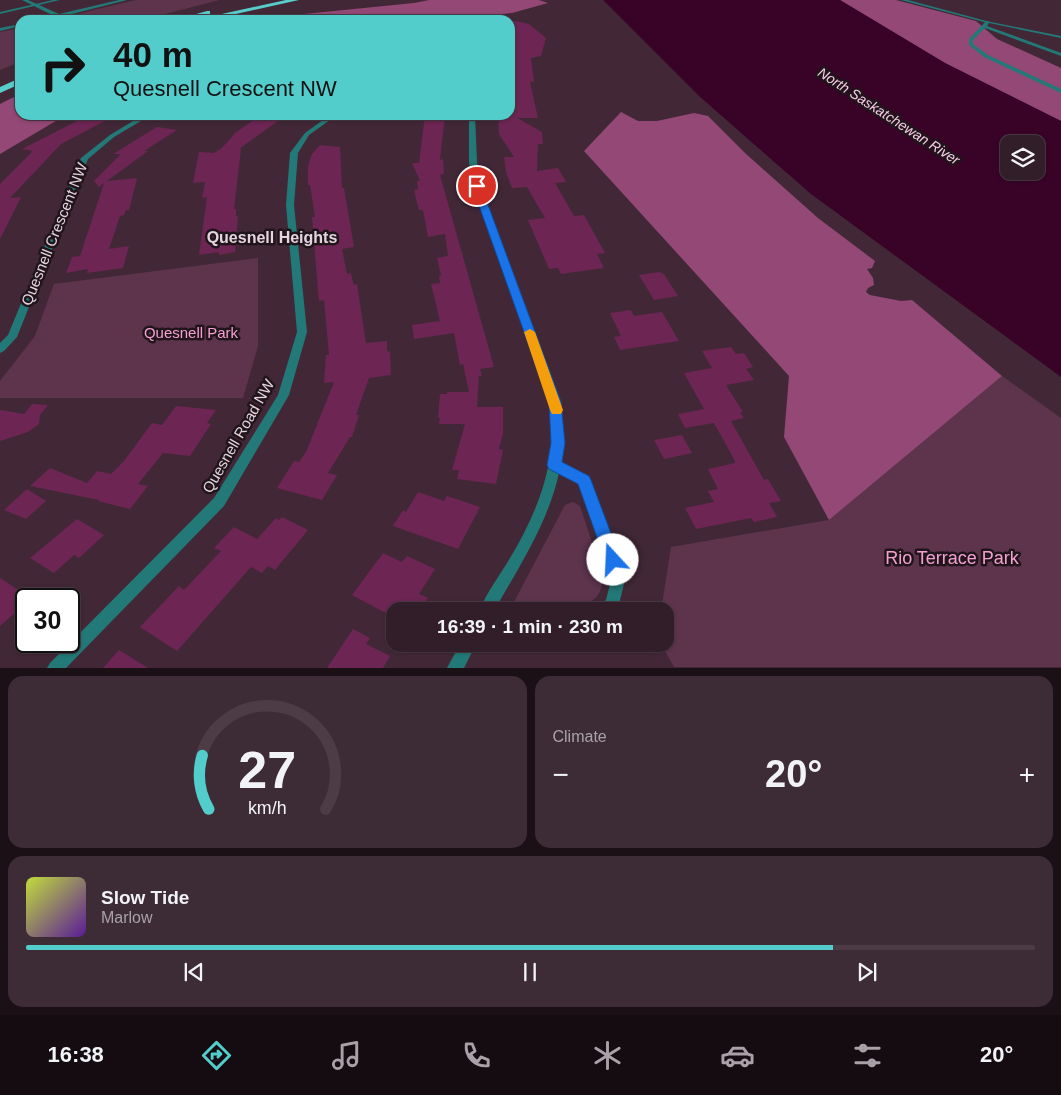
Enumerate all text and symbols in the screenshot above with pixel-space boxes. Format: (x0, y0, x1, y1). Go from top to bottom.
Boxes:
icon: right (30, 35, 95, 100)
text: 40 m (113, 35, 193, 74)
water label: North Saskatchewan River (815, 64, 964, 169)
text: Quesnell Crescent NW (113, 76, 337, 101)
map controls (1000, 135, 1045, 180)
button: layers (1000, 135, 1045, 180)
street label: Quesnell Crescent NW (18, 159, 91, 308)
pin (456, 165, 498, 207)
icon: arrive (463, 172, 491, 200)
district label: Quesnell Heights (207, 229, 337, 246)
park label: Quesnell Park (144, 324, 239, 341)
street label: Quesnell Road NW (199, 375, 278, 496)
position arrow (586, 533, 638, 585)
park label: Rio Terrace Park (885, 548, 1020, 568)
speed limit sign: 30 (15, 588, 80, 653)
text: 16:39 · 1 min · 230 m (437, 616, 623, 637)
text: Climate (553, 728, 607, 745)
text: 27 (238, 741, 296, 799)
text: 20° (765, 753, 822, 795)
text: − (553, 759, 569, 790)
text: + (1019, 759, 1035, 790)
text: km/h (248, 798, 287, 818)
text: Slow Tide (101, 887, 189, 908)
text: Marlow (101, 909, 153, 926)
icon: previous (180, 958, 208, 986)
icon: pause (516, 958, 544, 986)
icon: next (853, 958, 881, 986)
icon: directions (199, 1038, 234, 1073)
icon: music (329, 1038, 364, 1073)
icon: phone (459, 1038, 494, 1073)
icon: climate (590, 1038, 625, 1073)
icon: car (720, 1038, 755, 1073)
icon: filters (850, 1038, 885, 1073)
text: 16:38 (48, 1042, 104, 1067)
text: 20° (980, 1042, 1013, 1067)

